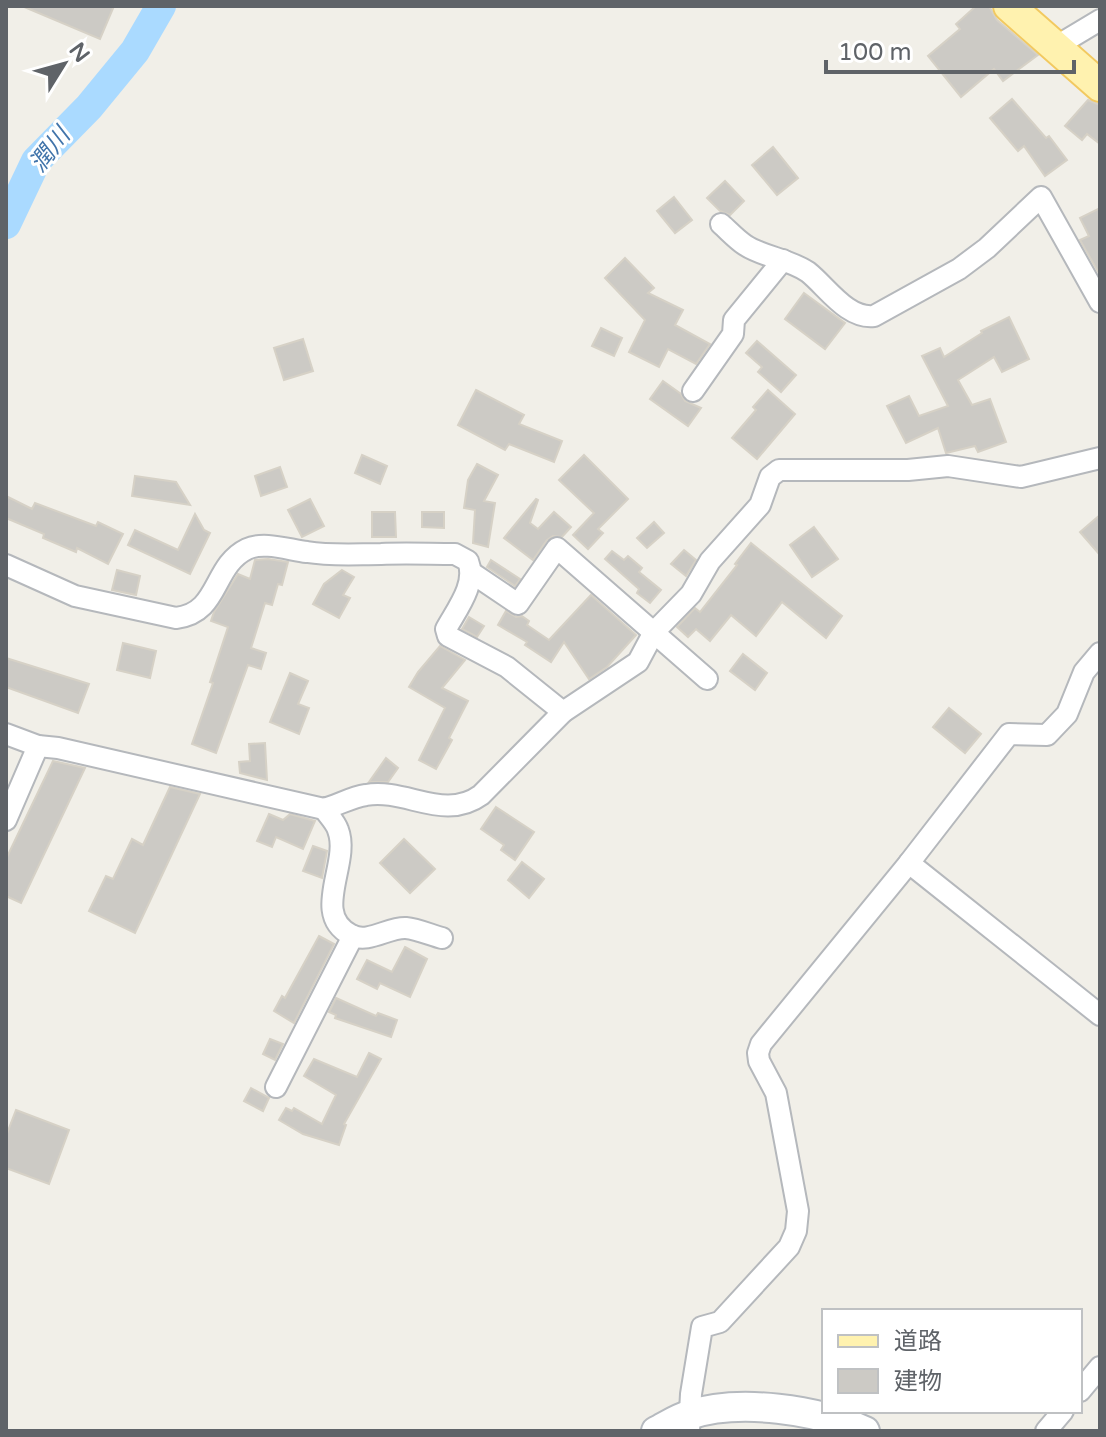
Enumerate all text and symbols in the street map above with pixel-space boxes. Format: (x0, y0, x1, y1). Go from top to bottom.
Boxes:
north arrow (24, 24, 104, 104)
scale bar (826, 24, 1074, 74)
text: N (63, 38, 95, 67)
text: 100 m (838, 38, 912, 67)
water label: 潤川 (24, 120, 78, 178)
legend (822, 1309, 1082, 1413)
text: 道路 (894, 1327, 942, 1356)
text: 建物 (894, 1367, 942, 1396)

